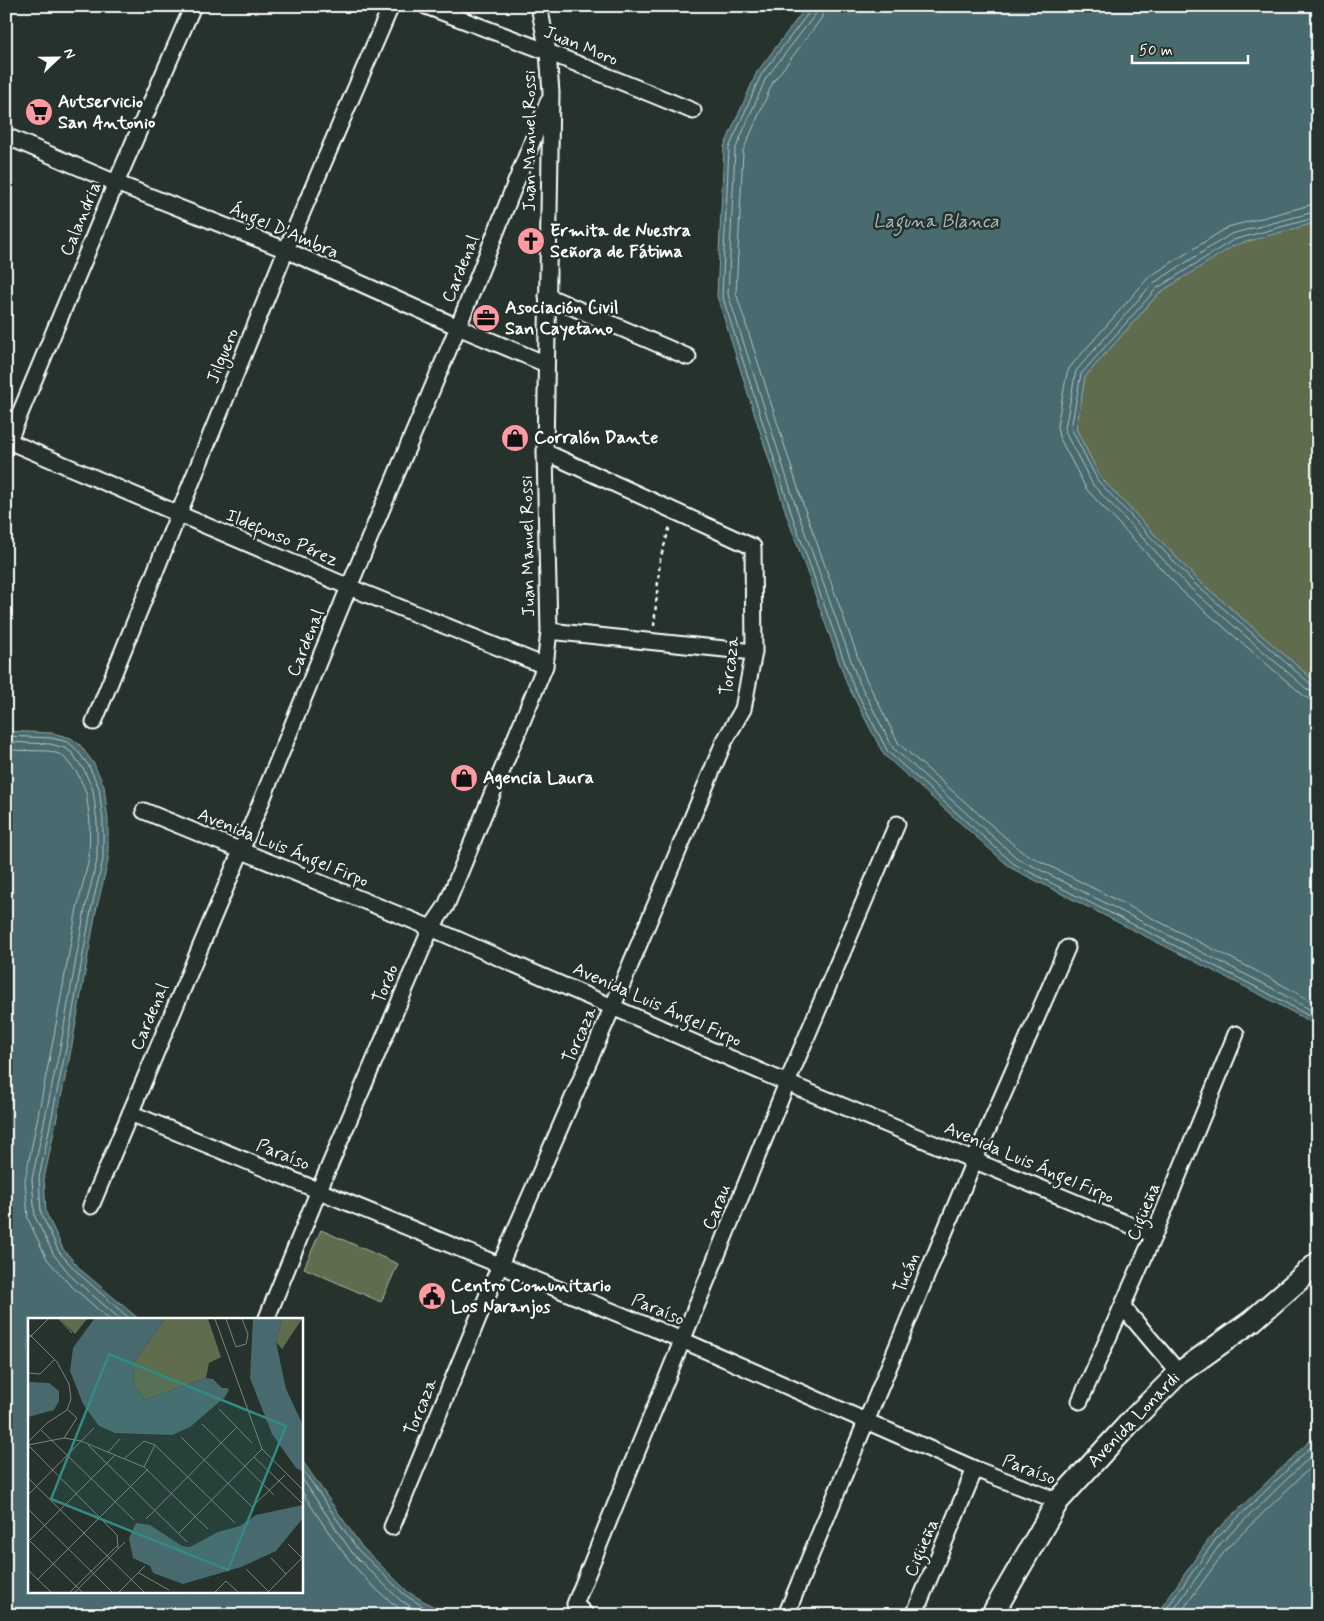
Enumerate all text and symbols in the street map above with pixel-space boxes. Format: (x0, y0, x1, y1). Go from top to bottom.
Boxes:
street label: Juan Moro (540, 20, 622, 72)
north arrow (32, 32, 82, 82)
scale bar (1132, 32, 1248, 64)
text: 50 m (1139, 41, 1173, 61)
text: N (59, 46, 79, 61)
street label: Juan Manuel Rossi (518, 70, 542, 212)
place label: Autservicio San Antonio (58, 90, 155, 135)
supermarket icon: Autservicio San Antonio (24, 97, 54, 127)
street label: Calandria (55, 178, 107, 260)
street label: Ángel D'Ambra (225, 197, 342, 267)
water label: Laguna Blanca (873, 209, 1000, 236)
place label: Ermita de Nuestra Señora de Fátima (550, 219, 691, 264)
church icon: Ermita de Nuestra Señora de Fátima (516, 226, 546, 256)
street label: Cardenal (437, 232, 485, 306)
place label: Asociación Civil San Cayetano (505, 296, 618, 341)
office icon: Asociación Civil San Cayetano (471, 303, 501, 333)
street label: Jilguero (201, 325, 246, 387)
shop icon: Corralón Dante (500, 423, 530, 453)
place label: Corralón Dante (534, 426, 658, 450)
street label: Juan Manuel Rossi (515, 475, 541, 617)
street label: Ildefonso Pérez (222, 504, 342, 574)
street label: Cardenal (282, 606, 330, 680)
street label: Torcaza (714, 635, 746, 697)
shop icon: Agencia Laura (449, 763, 479, 793)
place label: Agencia Laura (483, 766, 594, 790)
street label: Avenida Luis Ángel Firpo (193, 803, 372, 895)
street label: Avenida Luis Ángel Firpo (568, 957, 745, 1055)
street label: Tordo (367, 961, 405, 1007)
street label: Cardenal (125, 980, 175, 1054)
street label: Torcaza (557, 1003, 603, 1067)
street label: Avenida Luis Ángel Firpo (940, 1116, 1118, 1212)
street label: Paraíso (253, 1133, 313, 1177)
street label: Cigüeña (1121, 1179, 1168, 1245)
street label: Carau (697, 1180, 737, 1234)
street label: Tucán (888, 1249, 926, 1297)
place label: Centro Comunitario Los Naranjos (451, 1274, 611, 1319)
public building icon: Centro Comunitario Los Naranjos (417, 1281, 447, 1311)
street label: Paraíso (628, 1288, 688, 1332)
inset map (28, 1318, 302, 1594)
street label: Avenida Lonardi (1082, 1367, 1186, 1473)
street label: Torcaza (399, 1375, 443, 1439)
street label: Paraíso (999, 1449, 1059, 1491)
street label: Cigüeña (899, 1515, 947, 1582)

